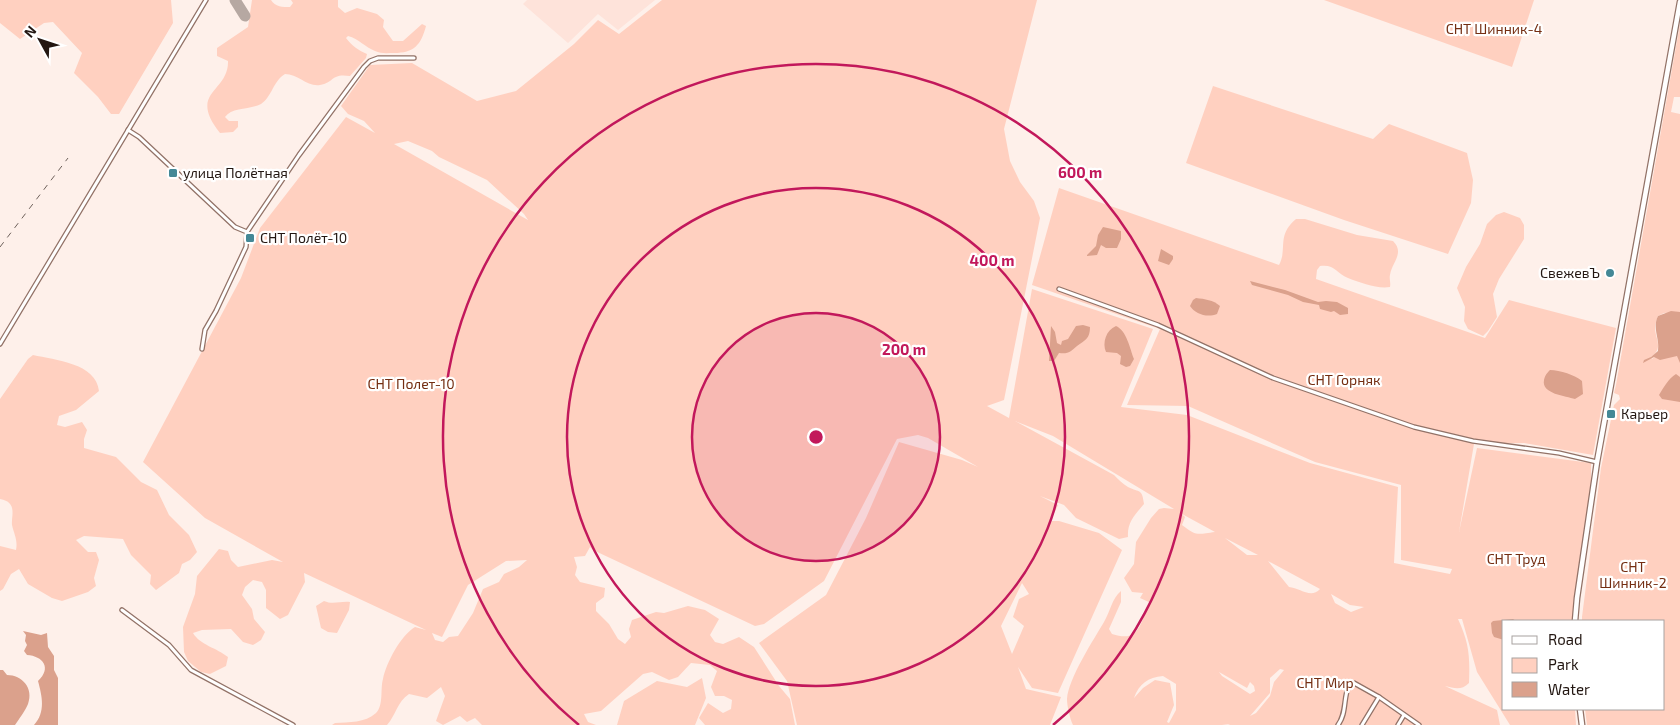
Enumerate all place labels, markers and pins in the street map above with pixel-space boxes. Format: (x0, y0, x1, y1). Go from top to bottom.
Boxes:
place label: улица Полётная (183, 164, 288, 181)
marker: улица Полётная (167, 167, 179, 179)
place label: СНТ Полёт-10 (260, 229, 347, 246)
marker: СНТ Полёт-10 (244, 232, 256, 244)
place label: СвежевЪ (1540, 264, 1600, 281)
marker: СвежевЪ (1604, 267, 1616, 279)
place label: Карьер (1621, 405, 1668, 422)
marker: Карьер (1605, 408, 1617, 420)
centre of rings (807, 428, 825, 446)

